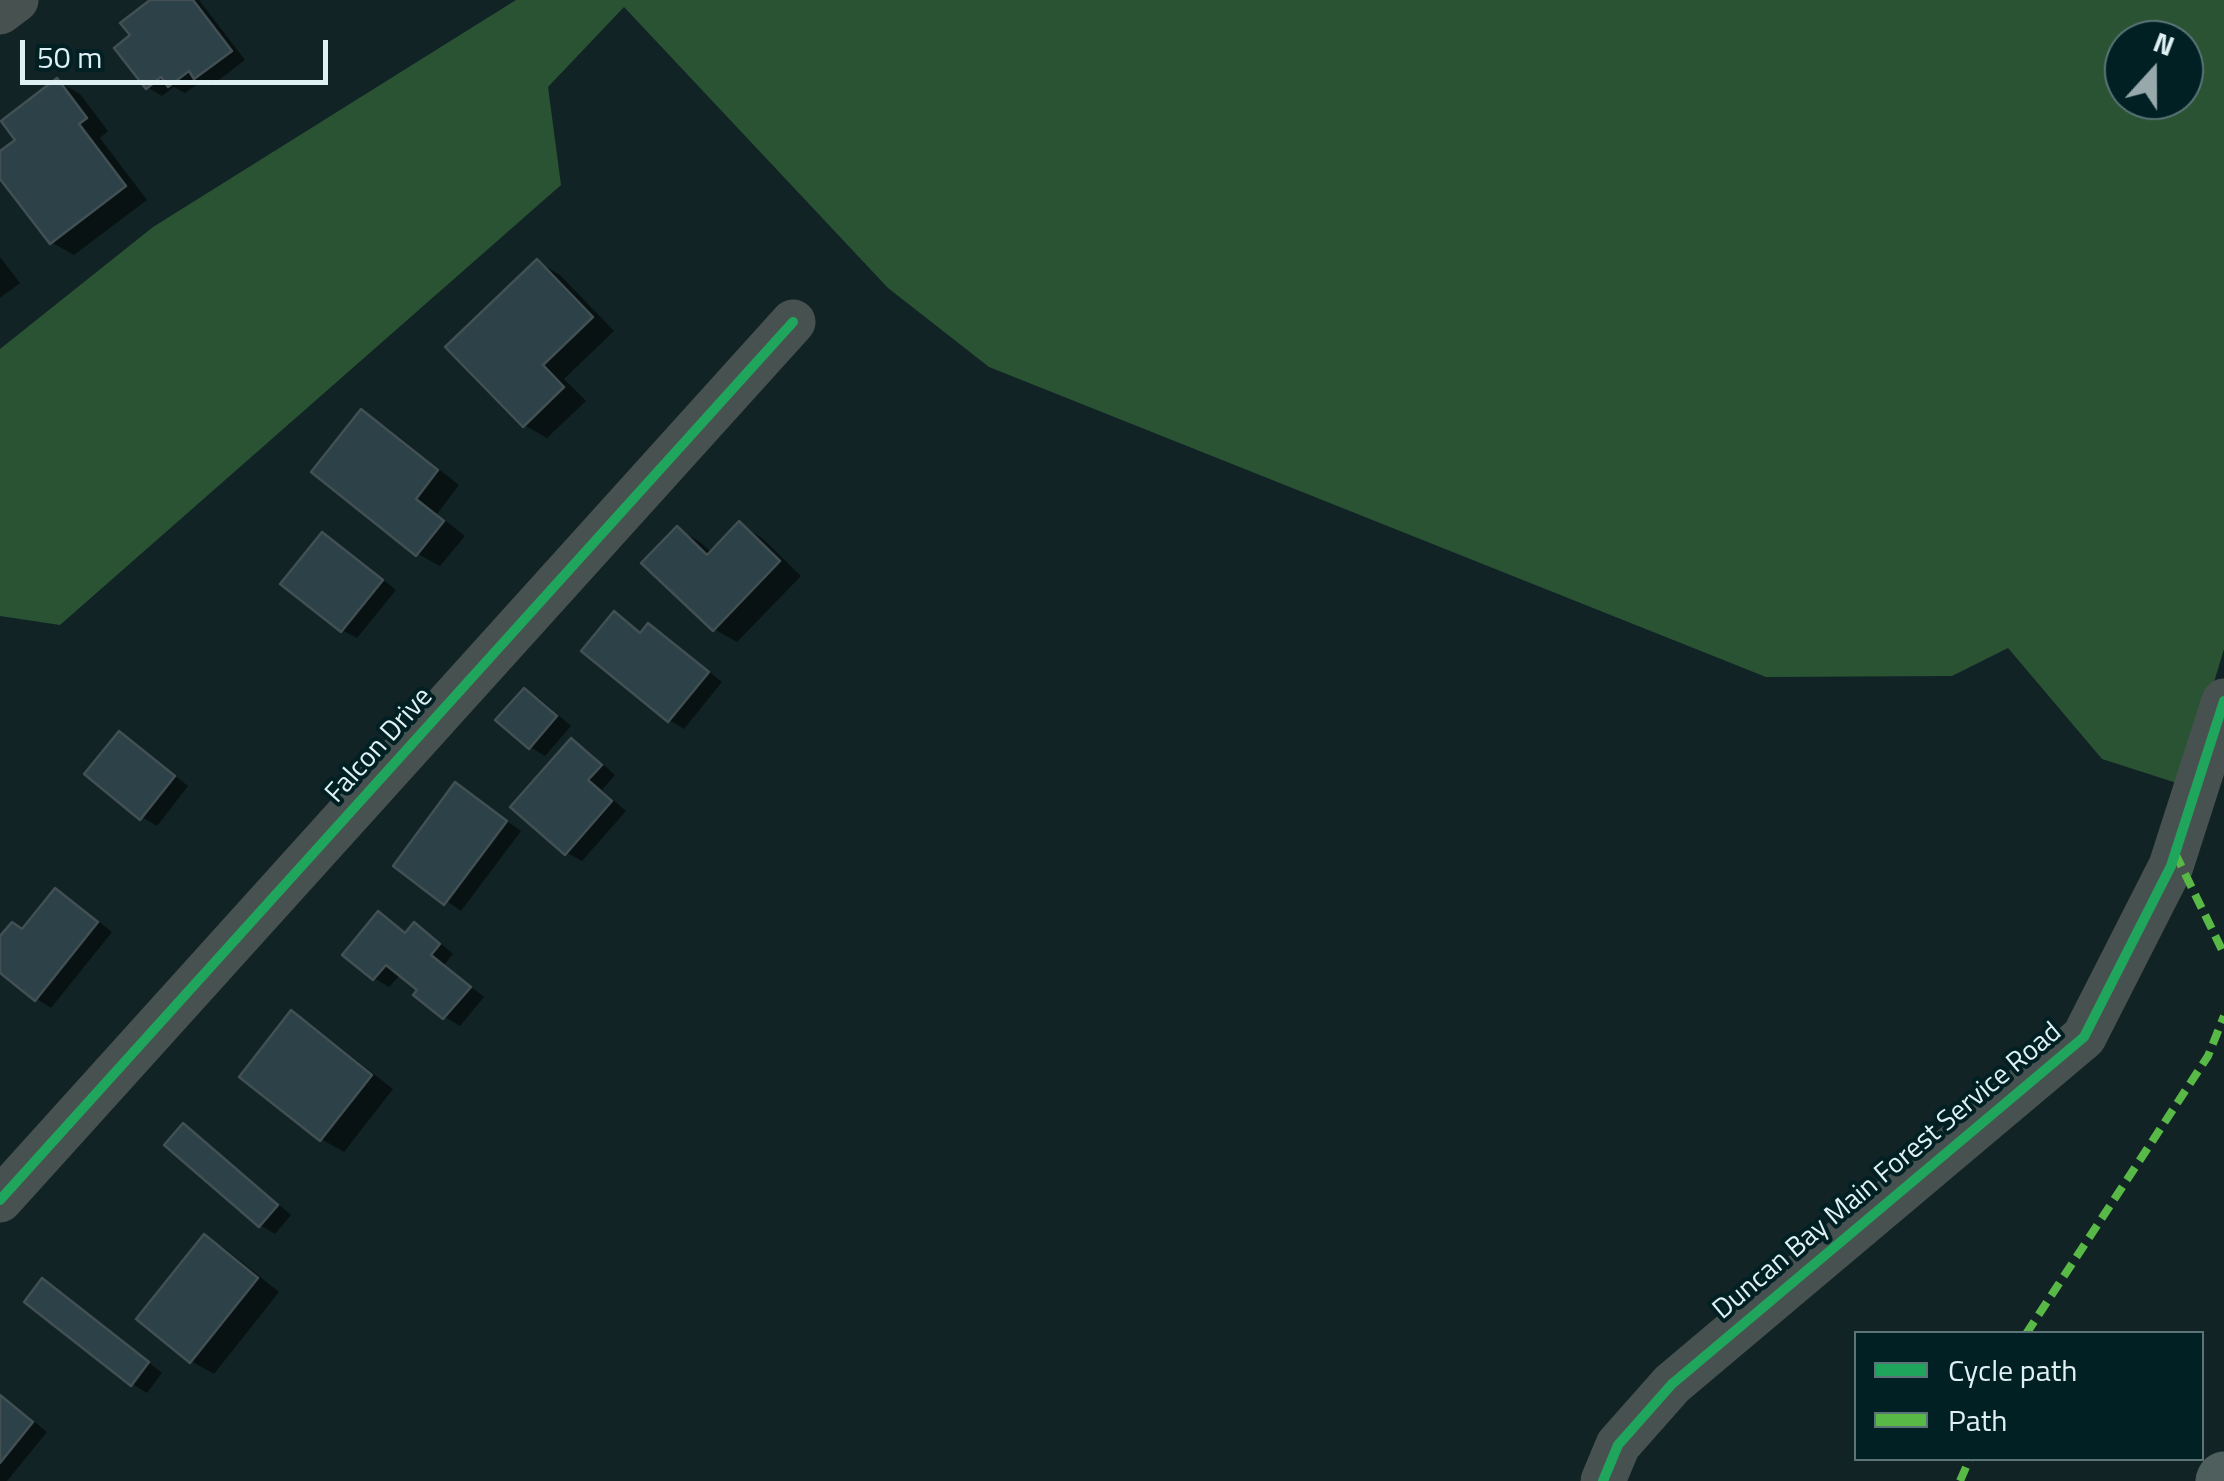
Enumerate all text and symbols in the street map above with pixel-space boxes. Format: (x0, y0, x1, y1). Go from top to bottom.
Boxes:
scale bar (25, 20, 332, 82)
north arrow (2104, 20, 2204, 120)
text: N (2147, 20, 2181, 67)
text: 50 m (37, 34, 102, 80)
street label: Falcon Drive (319, 681, 441, 811)
street label: Duncan Bay Main Forest Service Road (1707, 1016, 2069, 1328)
legend (1854, 1331, 2204, 1461)
text: Cycle path (1948, 1347, 2077, 1393)
text: Path (1948, 1397, 2007, 1443)

